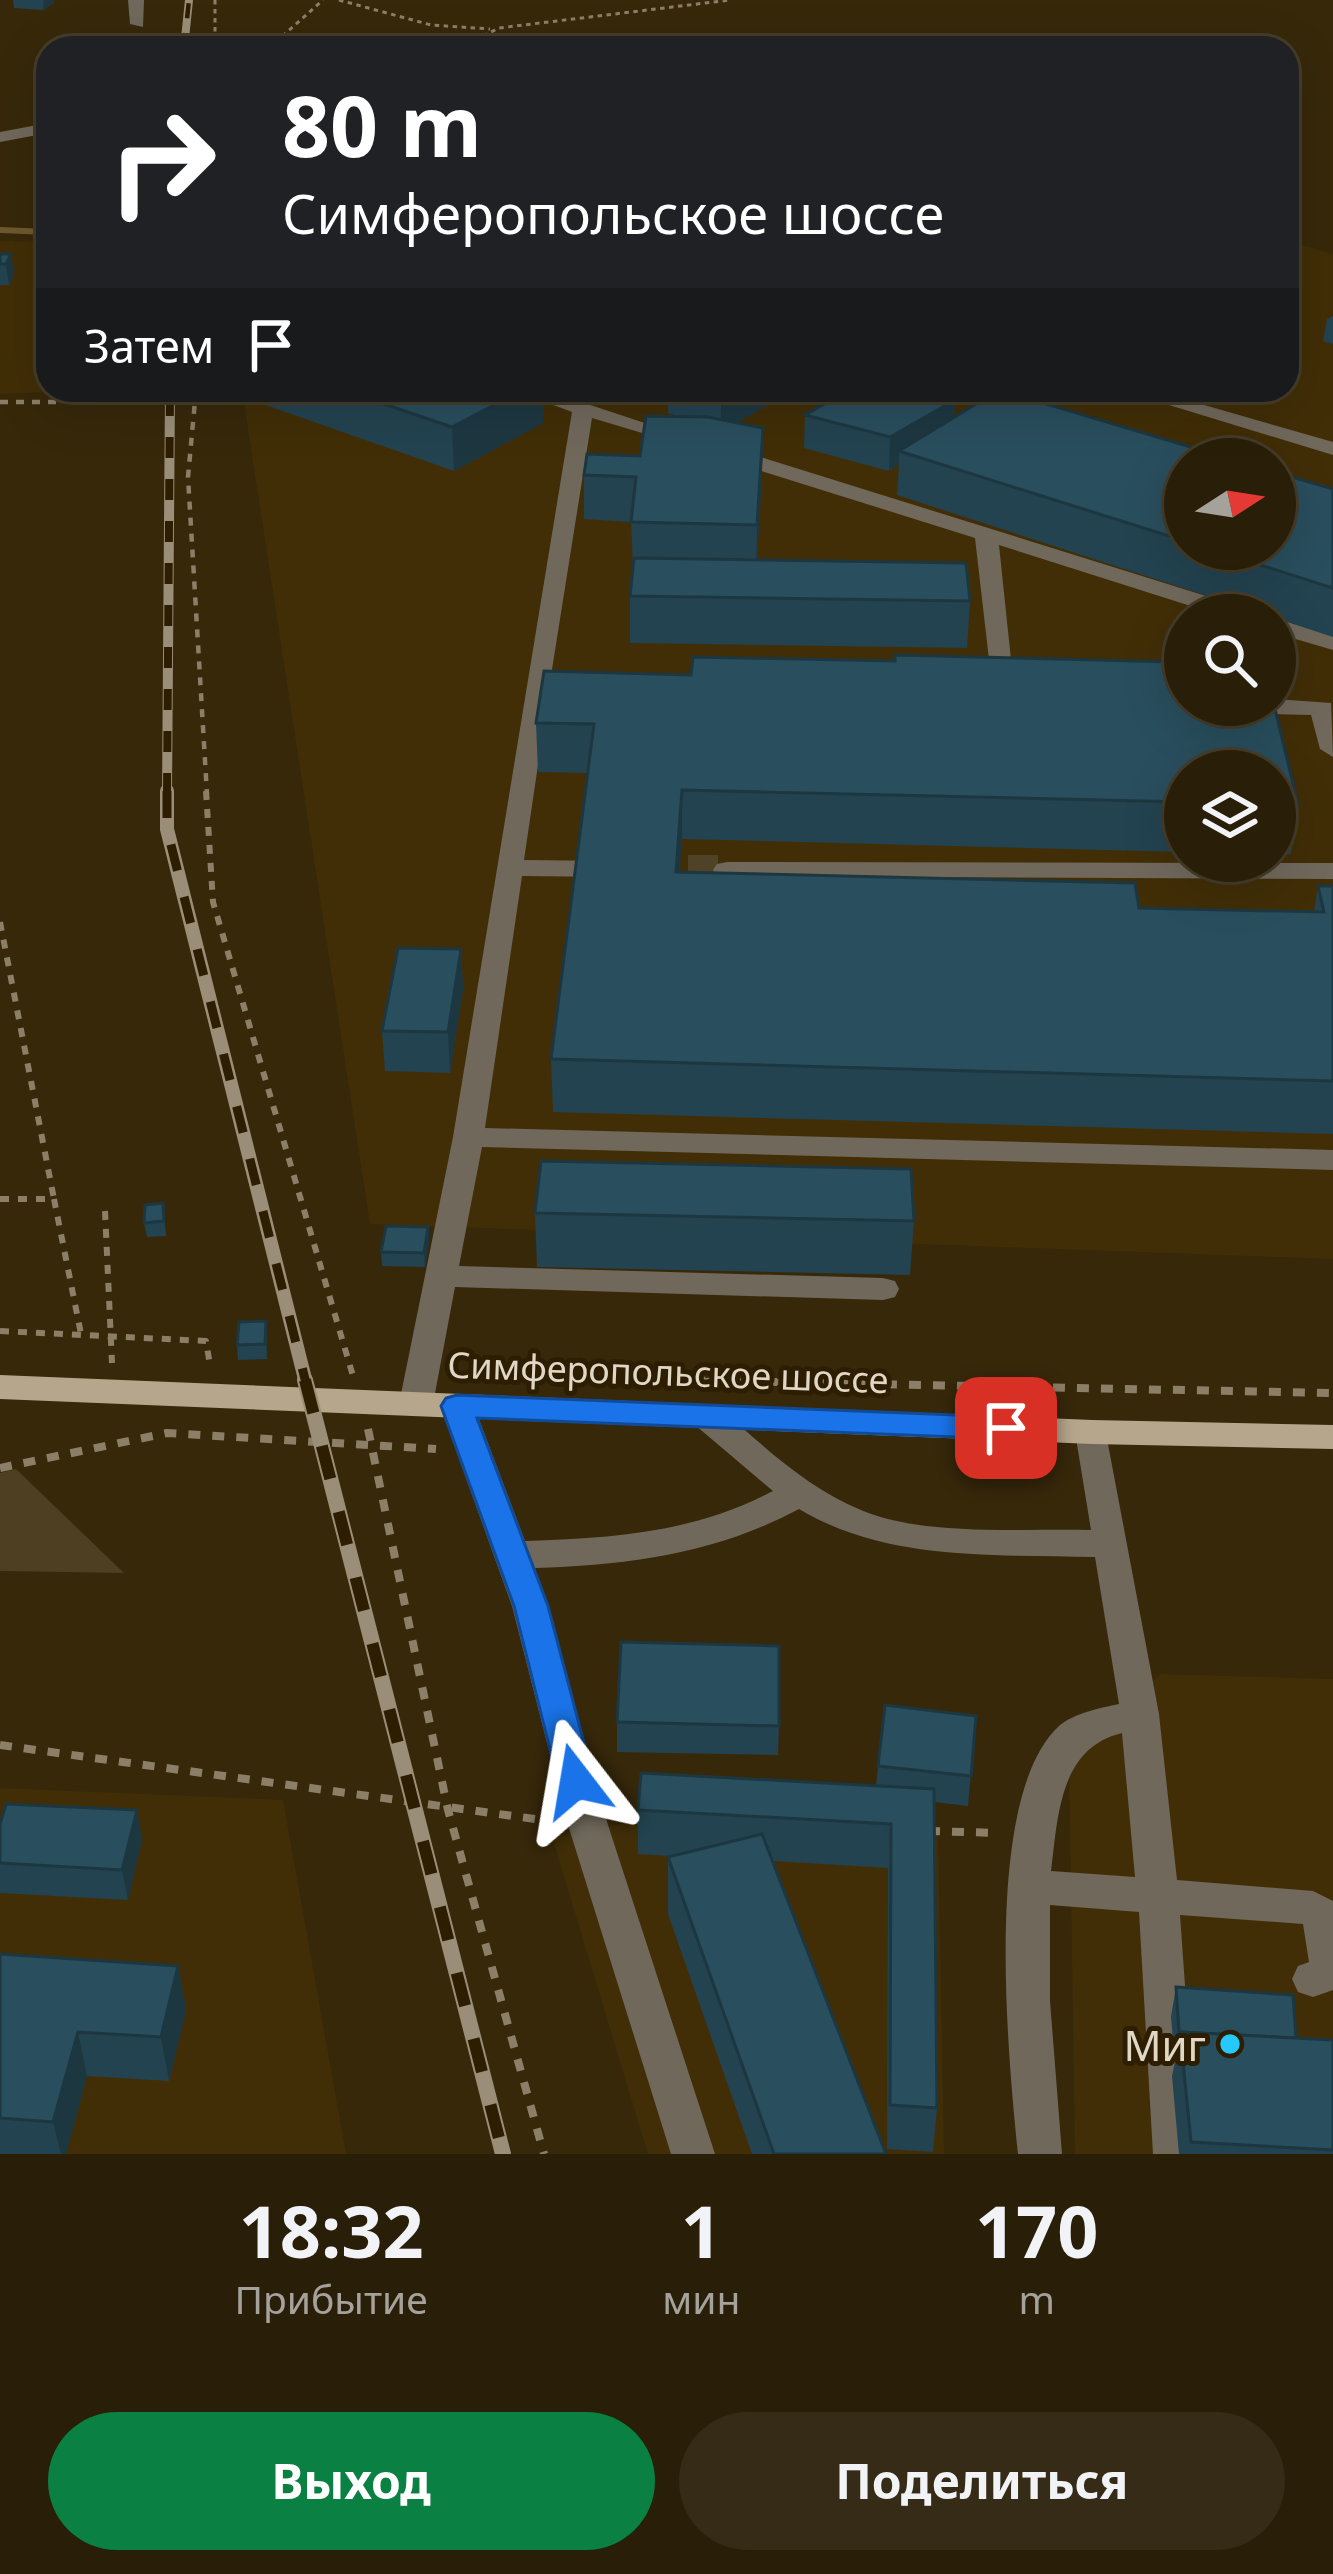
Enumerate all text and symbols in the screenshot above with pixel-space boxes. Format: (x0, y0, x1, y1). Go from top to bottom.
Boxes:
text: 80 m (282, 67, 482, 182)
icon: right (84, 84, 240, 240)
text: Симферопольское шоссе (282, 176, 944, 250)
icon: arrive (238, 312, 304, 378)
text: Затем (84, 315, 214, 376)
north arrow (1164, 438, 1296, 570)
map controls (1164, 438, 1296, 882)
button: search (1164, 594, 1296, 726)
button: layers (1164, 750, 1296, 882)
street label: Симферопольское шоссе (447, 1340, 889, 1404)
pin (955, 1377, 1057, 1479)
icon: arrive (973, 1395, 1039, 1461)
position arrow (513, 1718, 639, 1844)
place label: Миг (1123, 2016, 1206, 2073)
marker: Миг (1217, 2031, 1243, 2057)
text: 18:32 (239, 2181, 424, 2279)
text: 1 (681, 2181, 722, 2279)
text: 170 (975, 2181, 1098, 2279)
text: Прибытие (235, 2272, 428, 2325)
text: мин (662, 2272, 740, 2325)
text: m (1018, 2272, 1055, 2325)
button: Выход (48, 2412, 655, 2550)
button: Поделиться (679, 2412, 1285, 2550)

